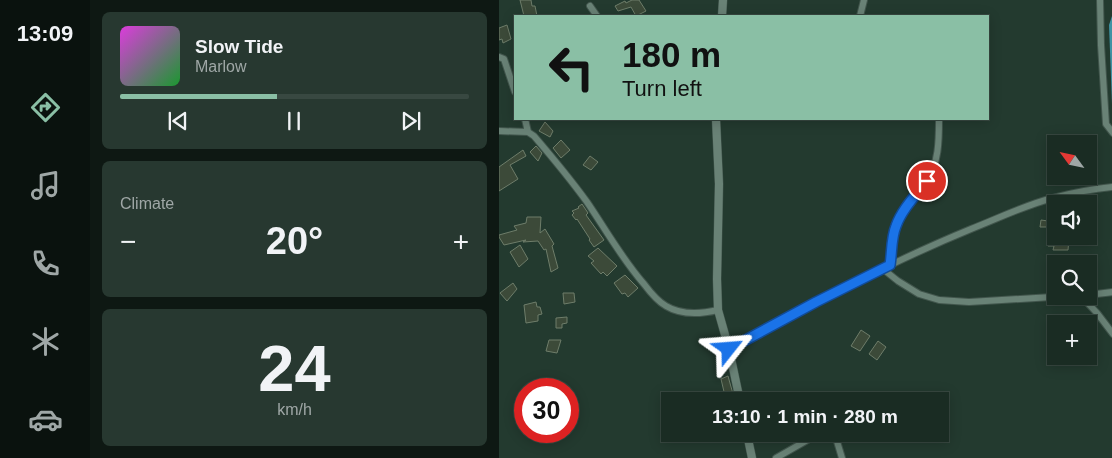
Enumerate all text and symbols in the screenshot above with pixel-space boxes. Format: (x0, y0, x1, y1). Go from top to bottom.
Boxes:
text: 13:09 (17, 21, 73, 46)
icon: left (539, 35, 604, 100)
text: 180 m (622, 35, 721, 74)
text: Slow Tide (195, 36, 283, 57)
text: Marlow (195, 58, 247, 75)
text: Turn left (622, 76, 702, 101)
icon: directions (28, 90, 63, 125)
icon: previous (164, 107, 192, 135)
icon: pause (280, 107, 308, 135)
icon: next (397, 107, 425, 135)
north arrow (1047, 135, 1097, 185)
map controls (1047, 135, 1097, 365)
pin (906, 160, 948, 202)
icon: arrive (913, 167, 941, 195)
icon: music (28, 168, 63, 203)
text: Climate (120, 195, 174, 212)
button: sound (1047, 195, 1097, 245)
text: 20° (266, 220, 323, 262)
text: − (120, 226, 136, 257)
text: + (453, 226, 469, 257)
icon: phone (28, 246, 63, 281)
button: search (1047, 255, 1097, 305)
button: + (1047, 315, 1097, 365)
position arrow (702, 322, 754, 374)
icon: climate (28, 324, 63, 359)
text: 24 (258, 332, 331, 405)
speed limit sign: 30 (514, 378, 579, 443)
text: km/h (277, 401, 312, 418)
icon: car (28, 402, 63, 437)
text: 13:10 · 1 min · 280 m (712, 406, 898, 427)

